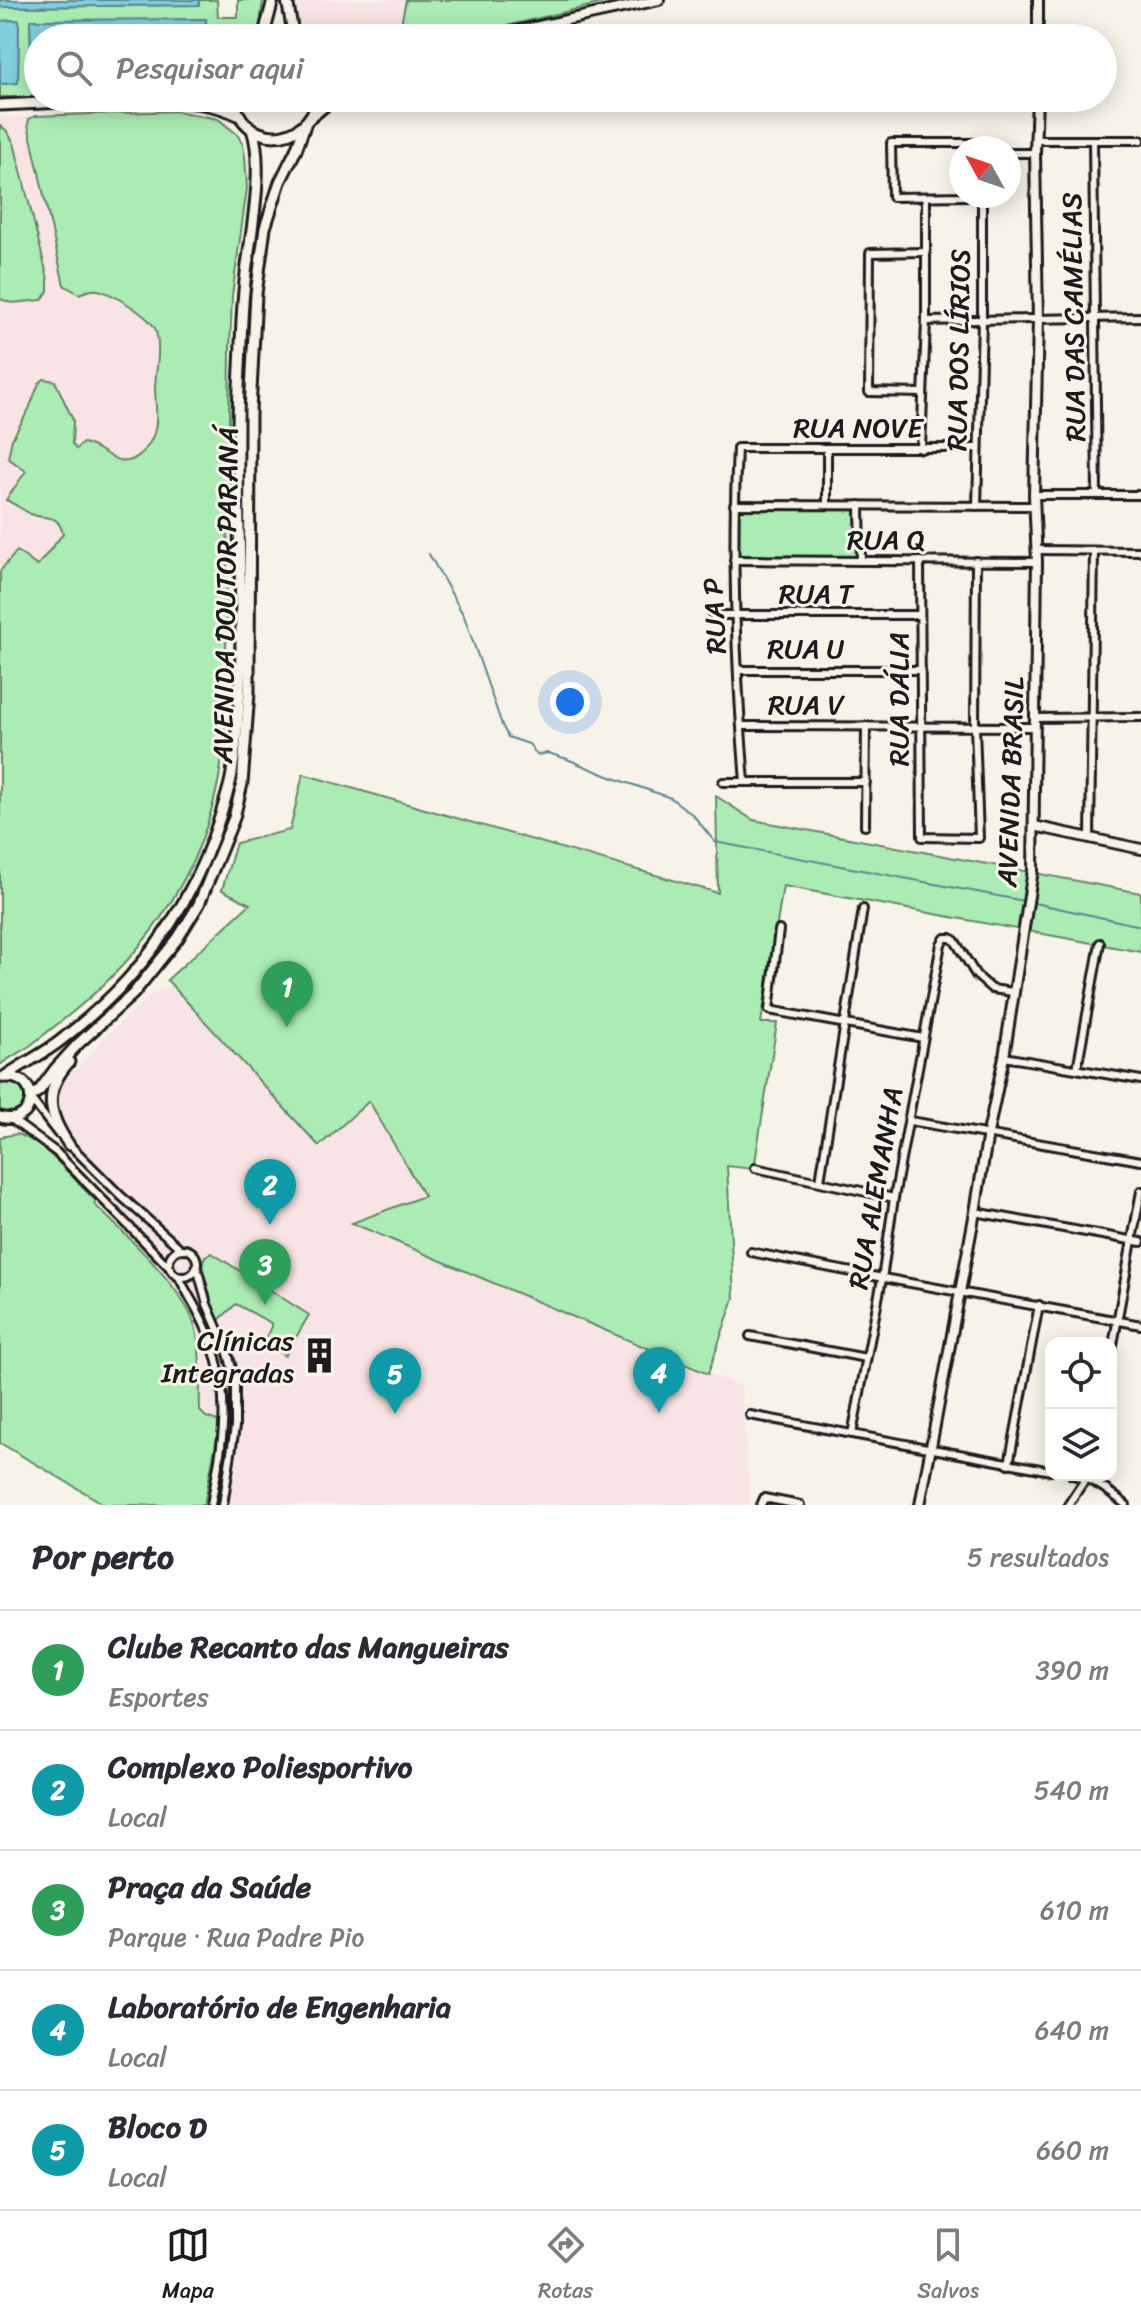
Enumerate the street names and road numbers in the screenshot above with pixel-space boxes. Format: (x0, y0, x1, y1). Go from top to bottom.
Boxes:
street label: RUA DAS CAMÉLIAS (1047, 191, 1100, 442)
street label: RUA DOS LÍRIOS (932, 249, 985, 451)
street label: RUA NOVE (793, 403, 924, 452)
street label: AVENIDA DOUTOR PARANÁ (198, 423, 253, 765)
street label: RUA Q (847, 515, 925, 564)
street label: RUA T (779, 569, 855, 618)
street label: RUA P (688, 576, 741, 655)
street label: RUA U (767, 624, 845, 673)
street label: RUA DÁLIA (874, 632, 923, 766)
street label: AVENIDA BRASIL (982, 676, 1039, 889)
street label: RUA V (768, 680, 845, 729)
street label: RUA ALEMANHA (834, 1083, 917, 1293)

